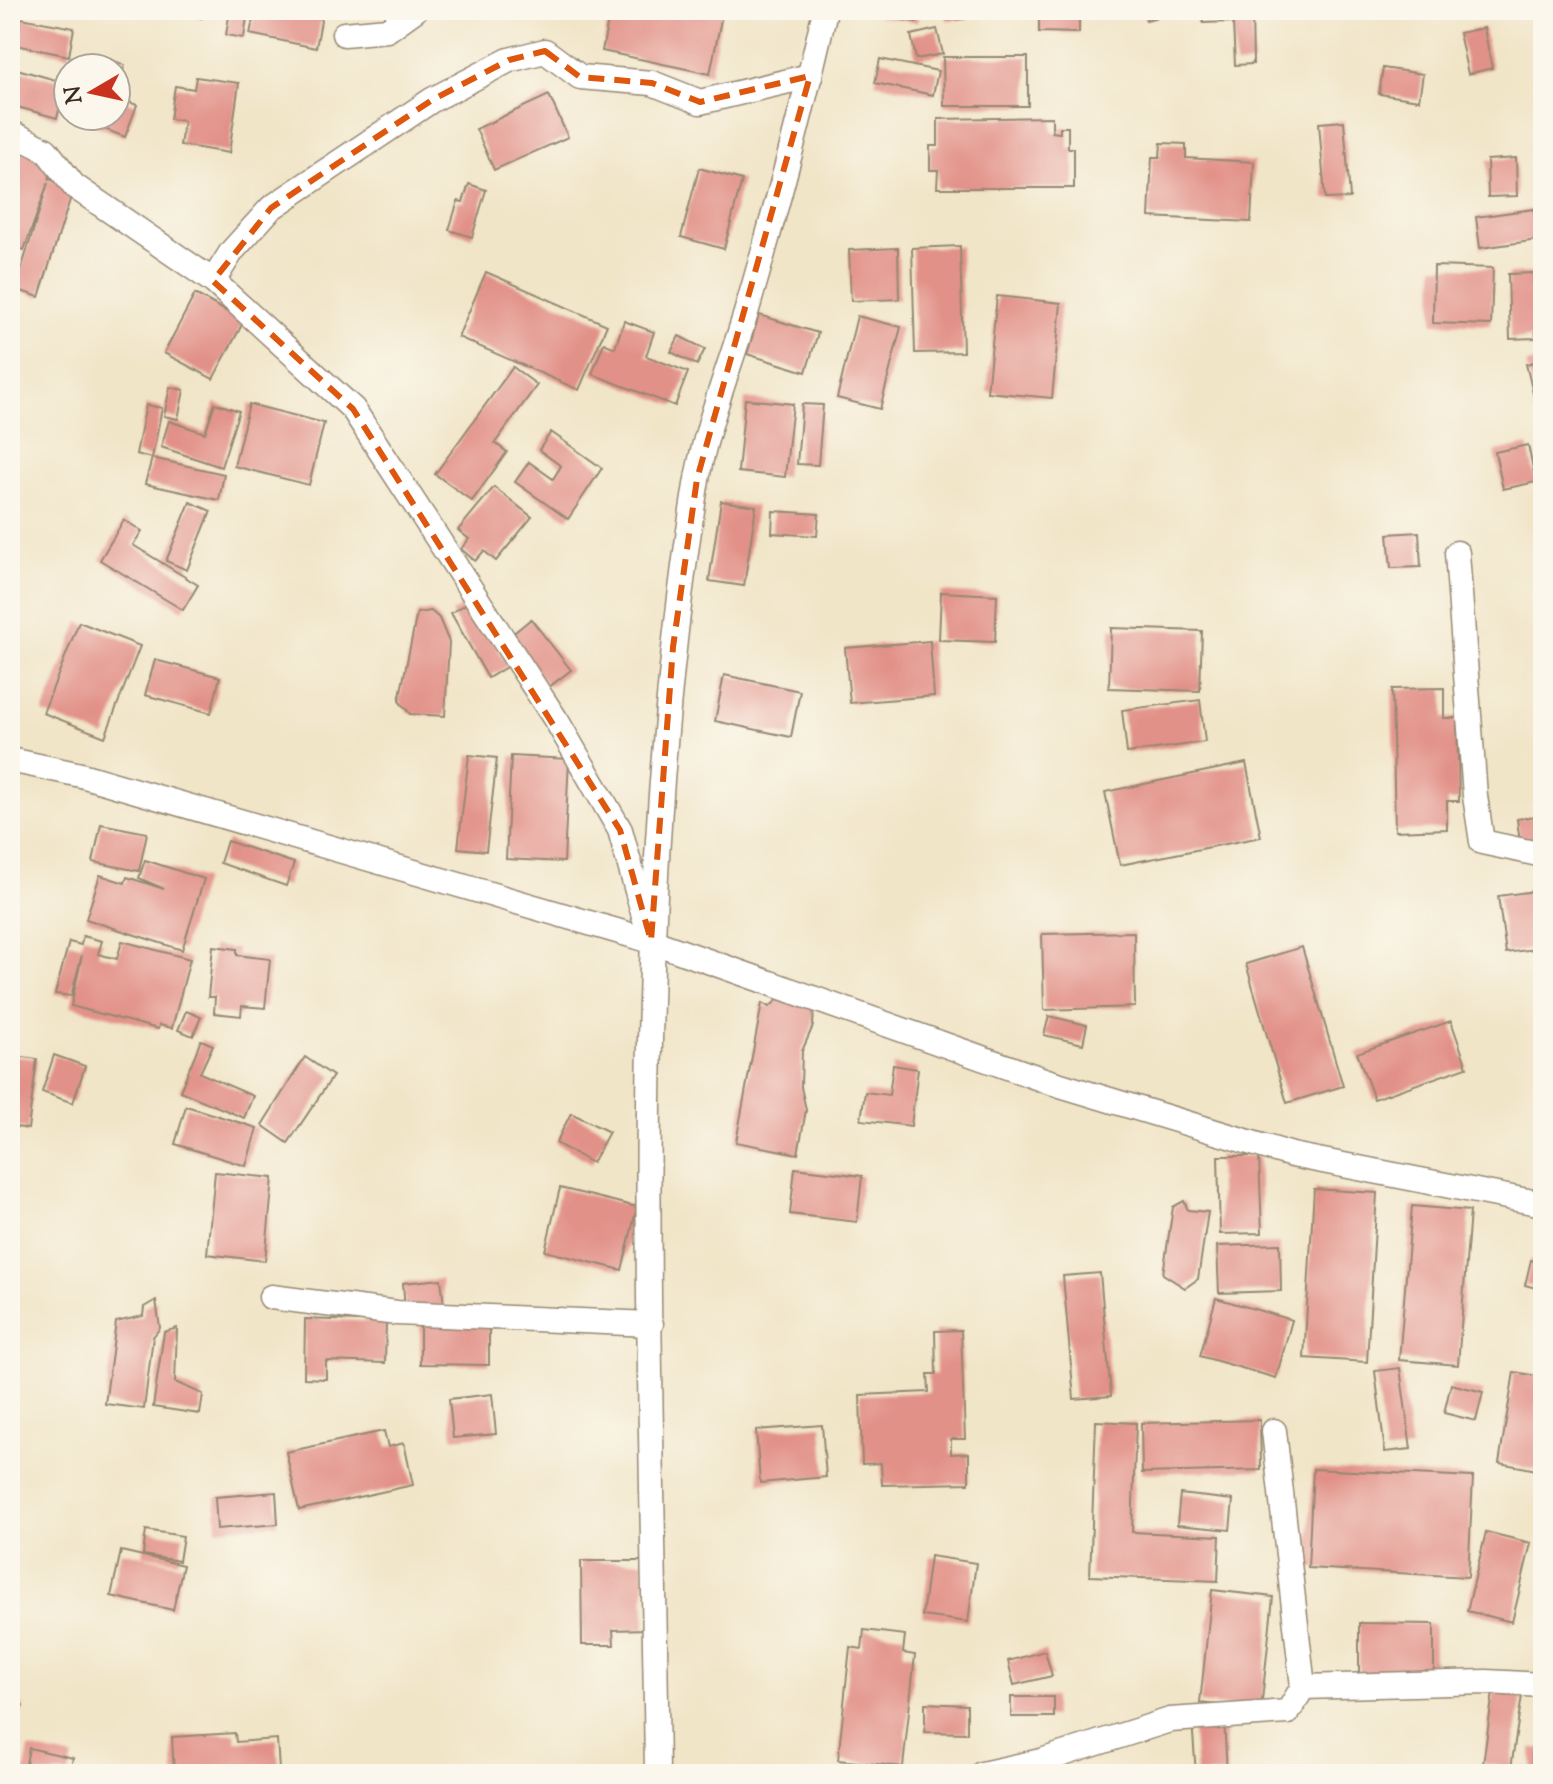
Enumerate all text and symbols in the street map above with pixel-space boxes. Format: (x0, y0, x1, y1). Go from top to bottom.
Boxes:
north arrow (52, 52, 132, 132)
text: N (58, 83, 92, 106)

